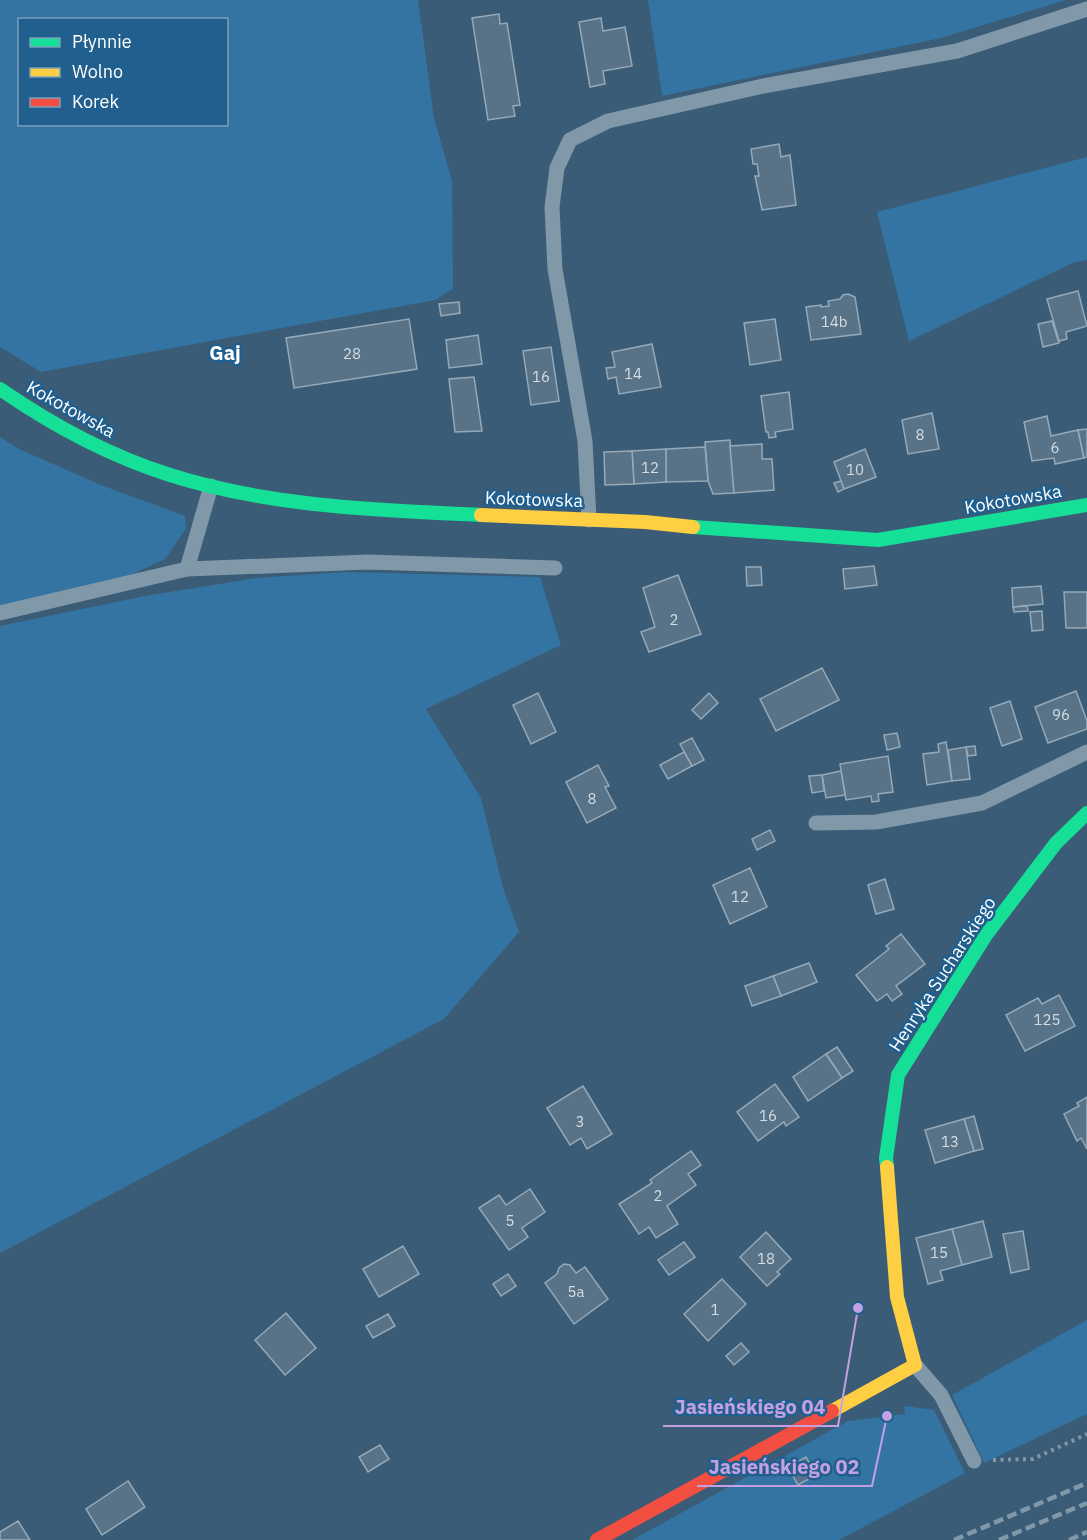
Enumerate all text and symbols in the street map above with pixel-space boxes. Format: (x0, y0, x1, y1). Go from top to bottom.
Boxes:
legend (18, 18, 228, 126)
text: Płynnie (72, 30, 132, 53)
text: Wolno (72, 60, 123, 83)
text: Korek (72, 90, 119, 113)
house number: 14b (821, 312, 847, 331)
district label: Gaj (209, 339, 241, 366)
house number: 28 (343, 344, 361, 363)
house number: 14 (624, 364, 642, 383)
house number: 16 (532, 367, 550, 386)
street label: Kokotowska (23, 375, 120, 443)
house number: 8 (915, 425, 925, 444)
house number: 6 (1050, 438, 1060, 457)
house number: 12 (641, 458, 659, 477)
house number: 10 (846, 460, 864, 479)
street label: Kokotowska (963, 479, 1064, 519)
street label: Kokotowska (485, 486, 584, 512)
house number: 2 (669, 610, 679, 629)
house number: 96 (1052, 705, 1070, 724)
house number: 8 (587, 789, 597, 808)
house number: 12 (731, 887, 749, 906)
street label: Henryka Sucharskiego (883, 892, 1001, 1056)
house number: 125 (1033, 1010, 1061, 1029)
house number: 16 (759, 1106, 777, 1125)
house number: 3 (575, 1112, 585, 1131)
house number: 13 (941, 1132, 959, 1151)
house number: 2 (653, 1186, 663, 1205)
house number: 5 (505, 1211, 515, 1230)
house number: 15 (930, 1243, 948, 1262)
house number: 18 (757, 1249, 775, 1268)
house number: 5a (567, 1282, 585, 1301)
house number: 1 (710, 1300, 720, 1319)
callout: Jasieńskiego 04 (663, 1388, 838, 1426)
text: Jasieńskiego 04 (674, 1393, 826, 1420)
callout: Jasieńskiego 02 (697, 1448, 872, 1486)
text: Jasieńskiego 02 (708, 1453, 860, 1480)

